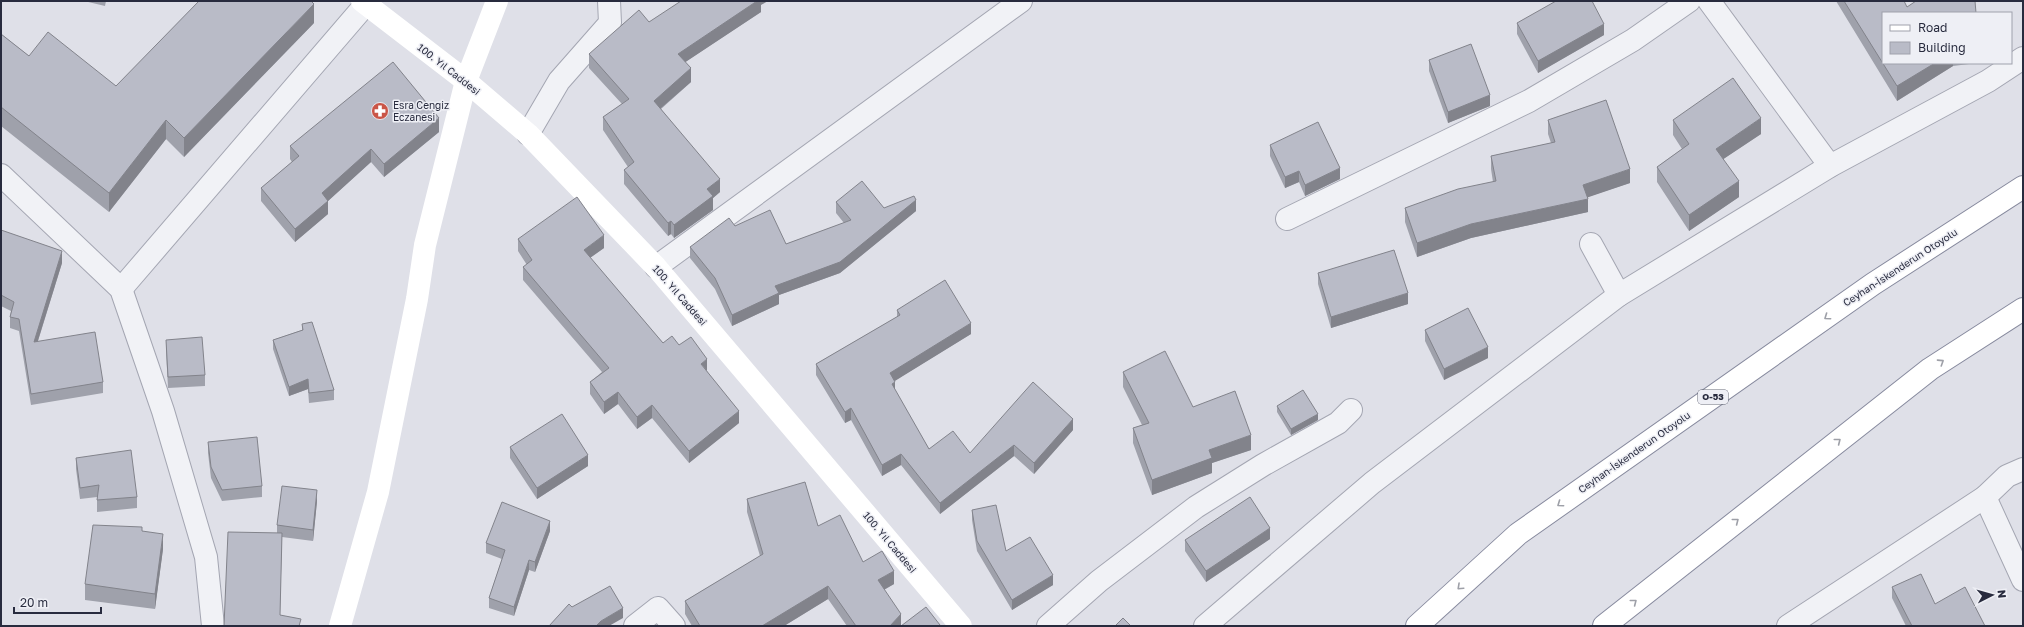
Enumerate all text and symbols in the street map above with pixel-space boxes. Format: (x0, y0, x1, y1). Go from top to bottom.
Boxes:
legend (1882, 12, 2012, 64)
text: Road (1918, 20, 1947, 35)
text: Building (1918, 40, 1966, 55)
street label: 100. Yıl Caddesi (415, 41, 483, 97)
place label: Esra Cengiz Eczanesi (393, 99, 449, 123)
pharmacy icon: Esra Cengiz Eczanesi (370, 101, 390, 121)
street label: Ceyhan-İskenderun Otoyolu (1840, 225, 1959, 309)
street label: 100. Yıl Caddesi (651, 262, 709, 328)
one-way arrow (1824, 312, 1831, 319)
one-way arrow (1937, 359, 1944, 366)
road number: O-53 (1698, 390, 1728, 404)
street label: Ceyhan-İskenderun Otoyolu (1575, 408, 1692, 495)
one-way arrow (1834, 439, 1841, 446)
one-way arrow (1557, 499, 1564, 507)
street label: 100. Yıl Caddesi (861, 509, 919, 575)
one-way arrow (1732, 519, 1739, 526)
north arrow (1972, 575, 2012, 615)
one-way arrow (1457, 582, 1465, 589)
scale bar (14, 589, 101, 615)
text: N (1996, 589, 2009, 599)
text: 20 m (20, 595, 48, 610)
one-way arrow (1630, 599, 1637, 606)

